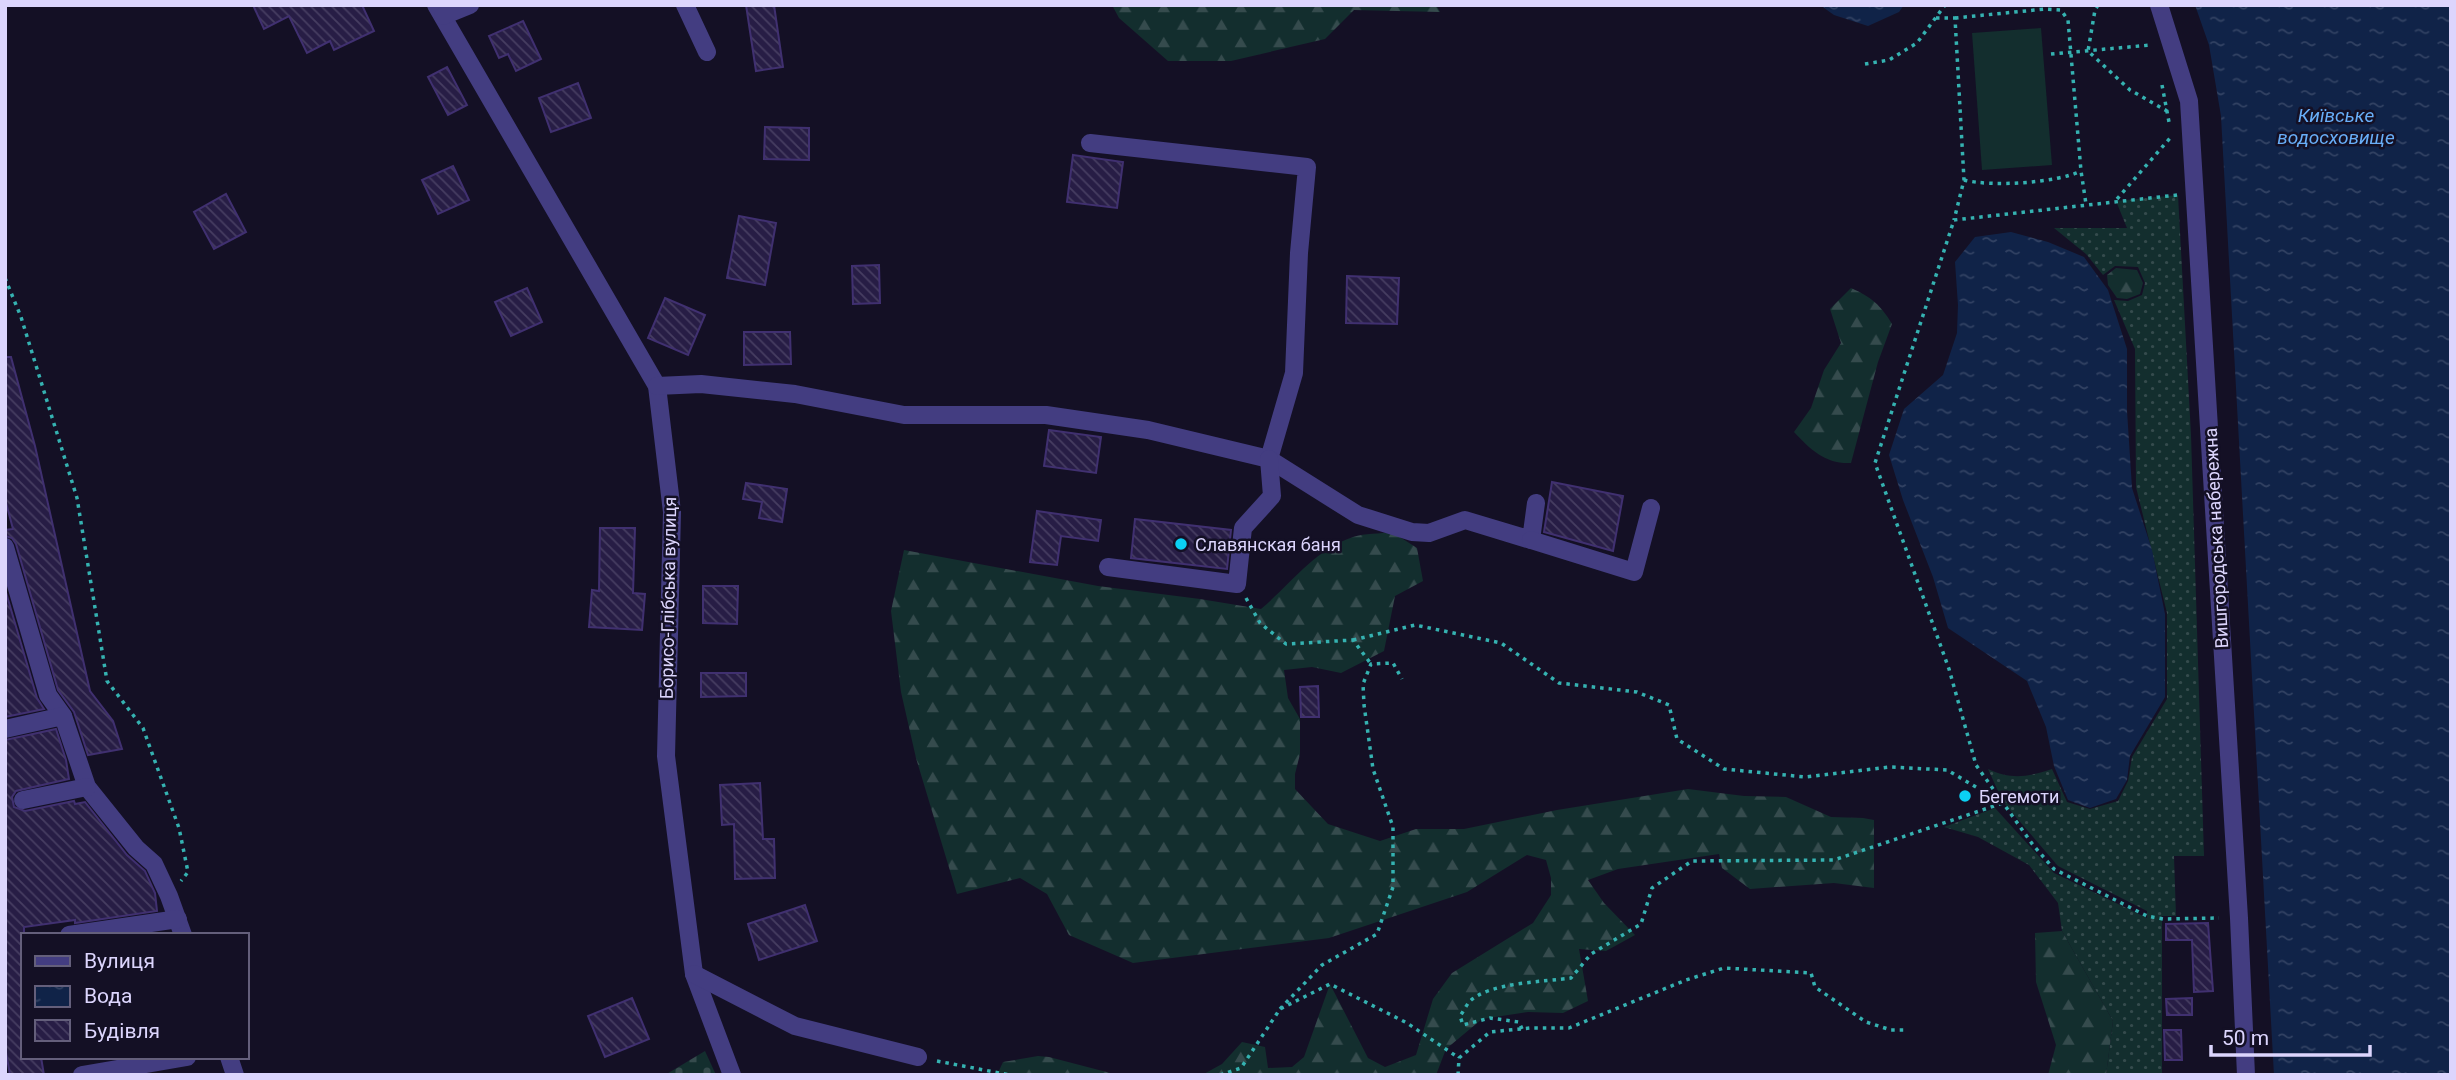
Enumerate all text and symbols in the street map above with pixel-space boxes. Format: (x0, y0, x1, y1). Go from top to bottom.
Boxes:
water label: Київське водосховище (2277, 104, 2395, 149)
street label: Вишгородська набережна (2200, 427, 2232, 649)
street label: Борисо-Глібська вулиця (656, 497, 680, 699)
place label: Славянская баня (1195, 534, 1341, 555)
marker: Славянская баня (1173, 536, 1189, 552)
place label: Бегемоти (1979, 786, 2059, 807)
marker: Бегемоти (1957, 788, 1973, 804)
legend (21, 933, 248, 1059)
text: Вулиця (84, 949, 155, 973)
text: Вода (84, 984, 132, 1008)
scale bar (2211, 1014, 2370, 1058)
text: Будівля (84, 1019, 160, 1043)
text: 50 m (2222, 1026, 2269, 1050)

